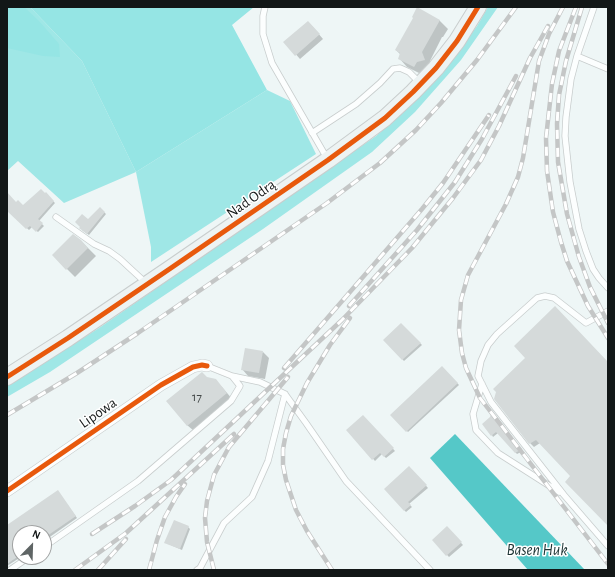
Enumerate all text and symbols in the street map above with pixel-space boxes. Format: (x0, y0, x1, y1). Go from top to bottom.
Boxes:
street label: Nad Odrą (223, 176, 279, 222)
house number: 17 (192, 389, 202, 405)
street label: Lipowa (76, 394, 120, 432)
north arrow (12, 525, 52, 565)
text: N (31, 528, 42, 541)
water label: Basen Huk (506, 540, 568, 560)

